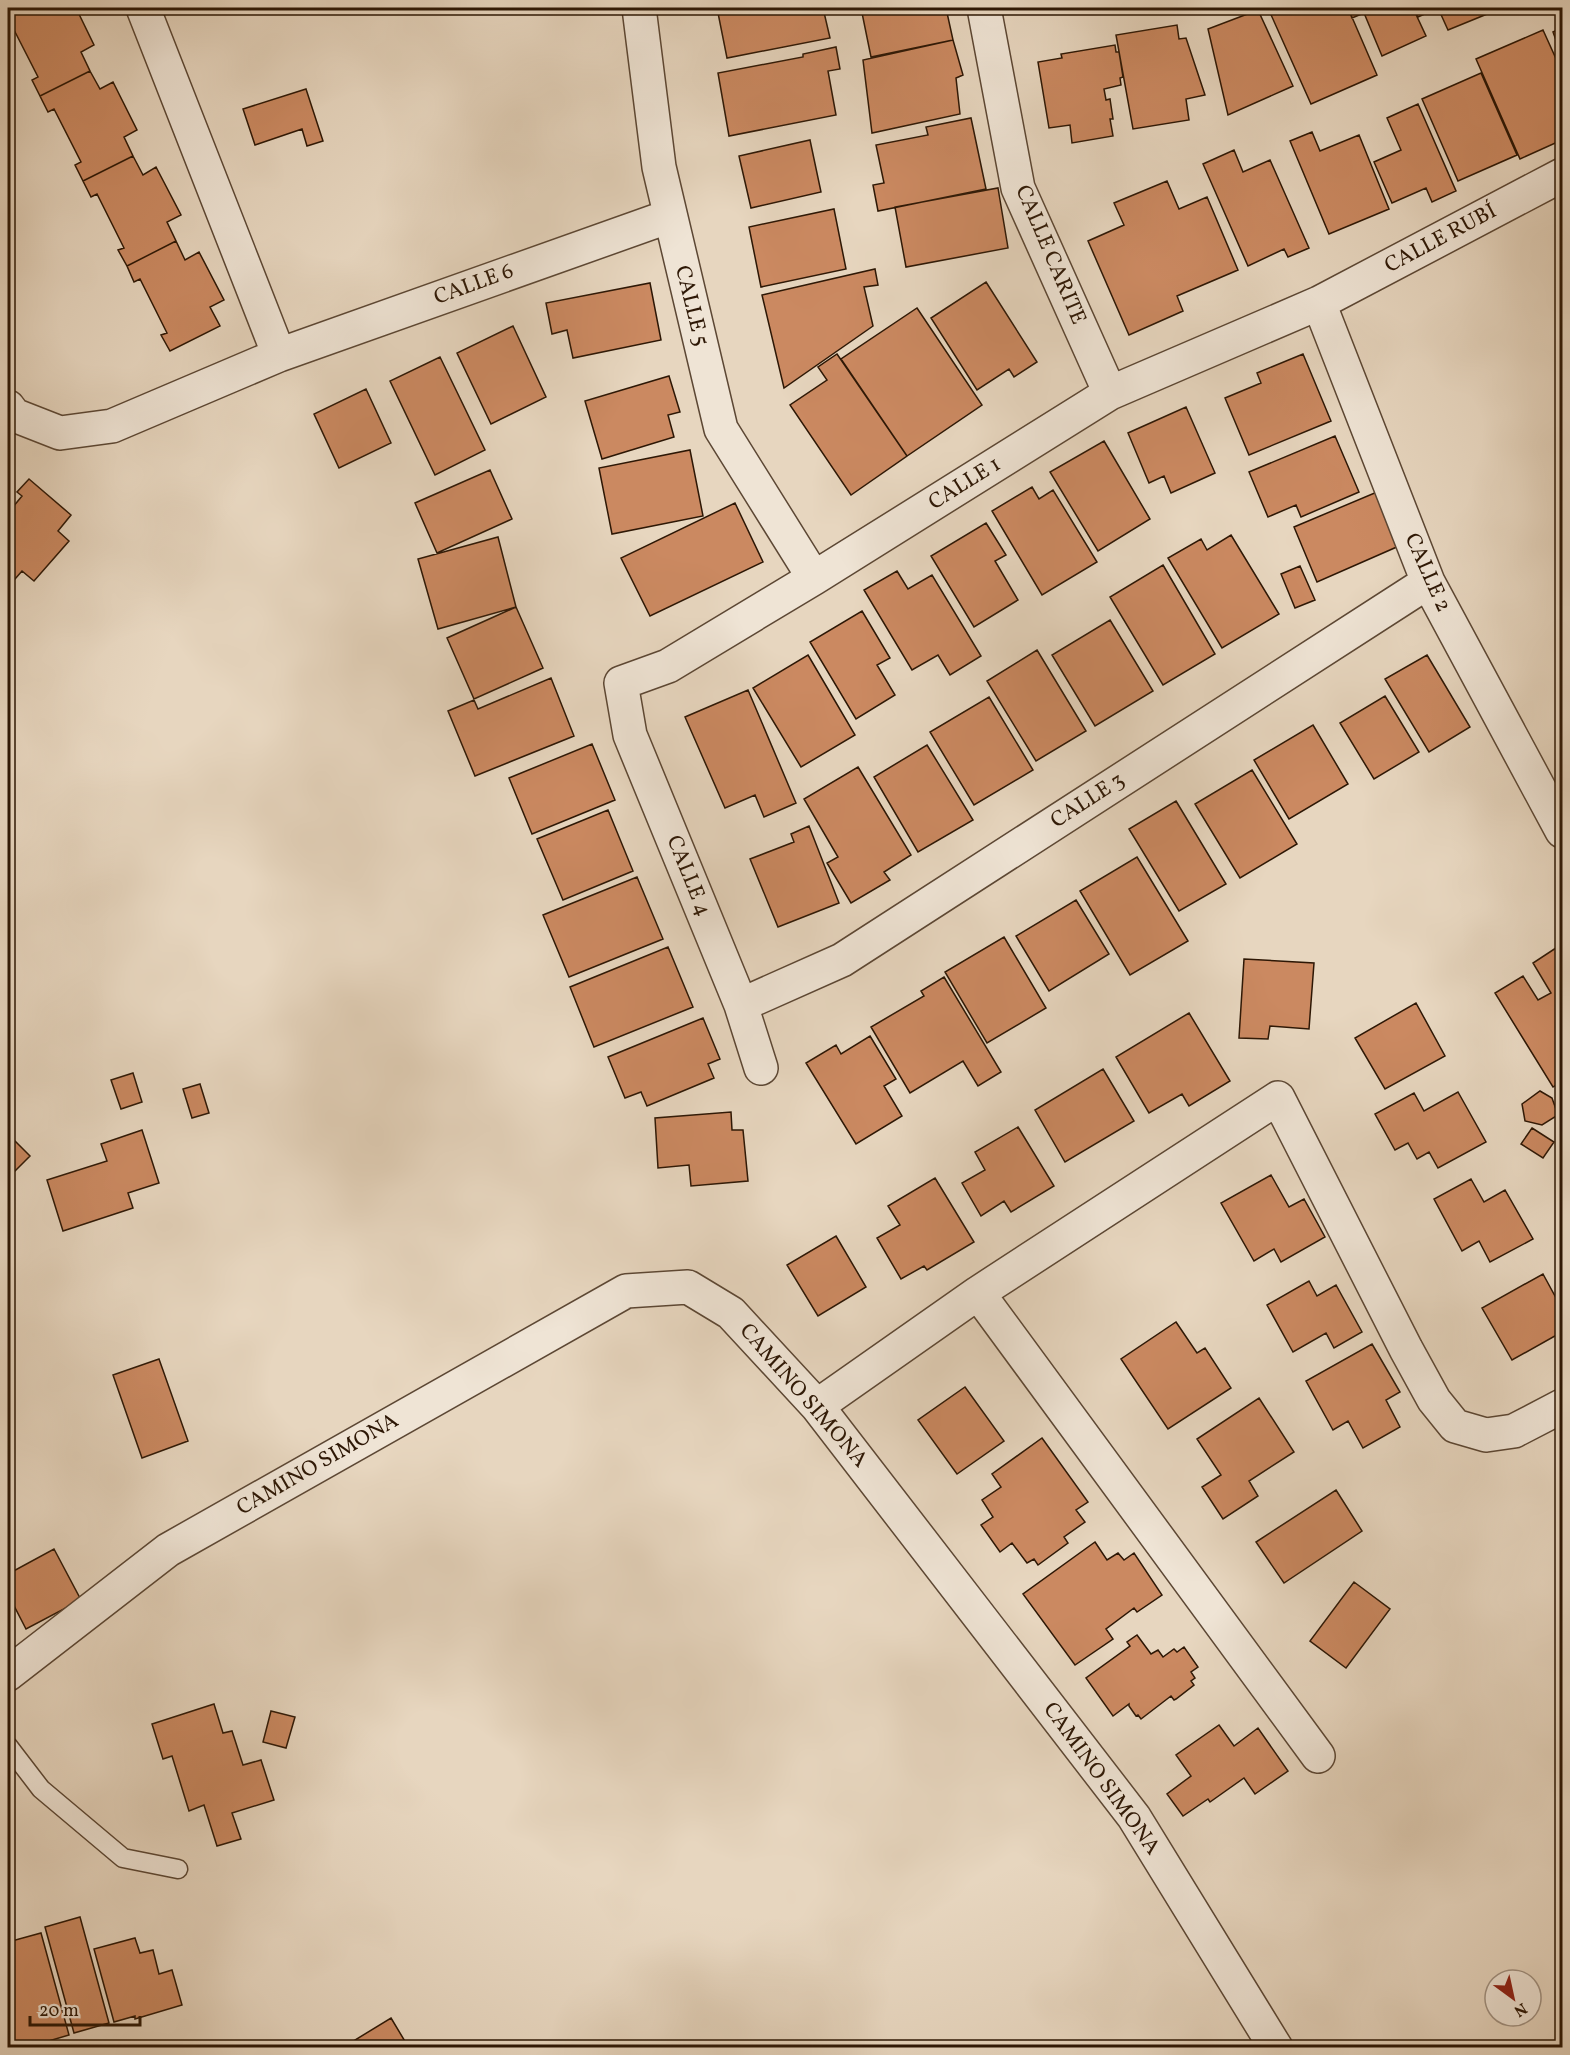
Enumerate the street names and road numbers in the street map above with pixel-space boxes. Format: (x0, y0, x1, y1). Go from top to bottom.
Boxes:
street label: CALLE CARITE (1007, 180, 1093, 330)
street label: CALLE RUBÍ (1379, 196, 1503, 282)
street label: CALLE 6 (430, 256, 518, 314)
street label: CALLE 5 (666, 262, 716, 350)
street label: CALLE 1 (923, 450, 1007, 518)
street label: CALLE 2 (1396, 529, 1458, 617)
street label: CALLE 3 (1045, 765, 1131, 837)
street label: CALLE 4 (658, 831, 718, 921)
street label: CAMINO SIMONA (731, 1317, 875, 1475)
street label: CAMINO SIMONA (231, 1406, 405, 1524)
street label: CAMINO SIMONA (1035, 1696, 1167, 1862)

